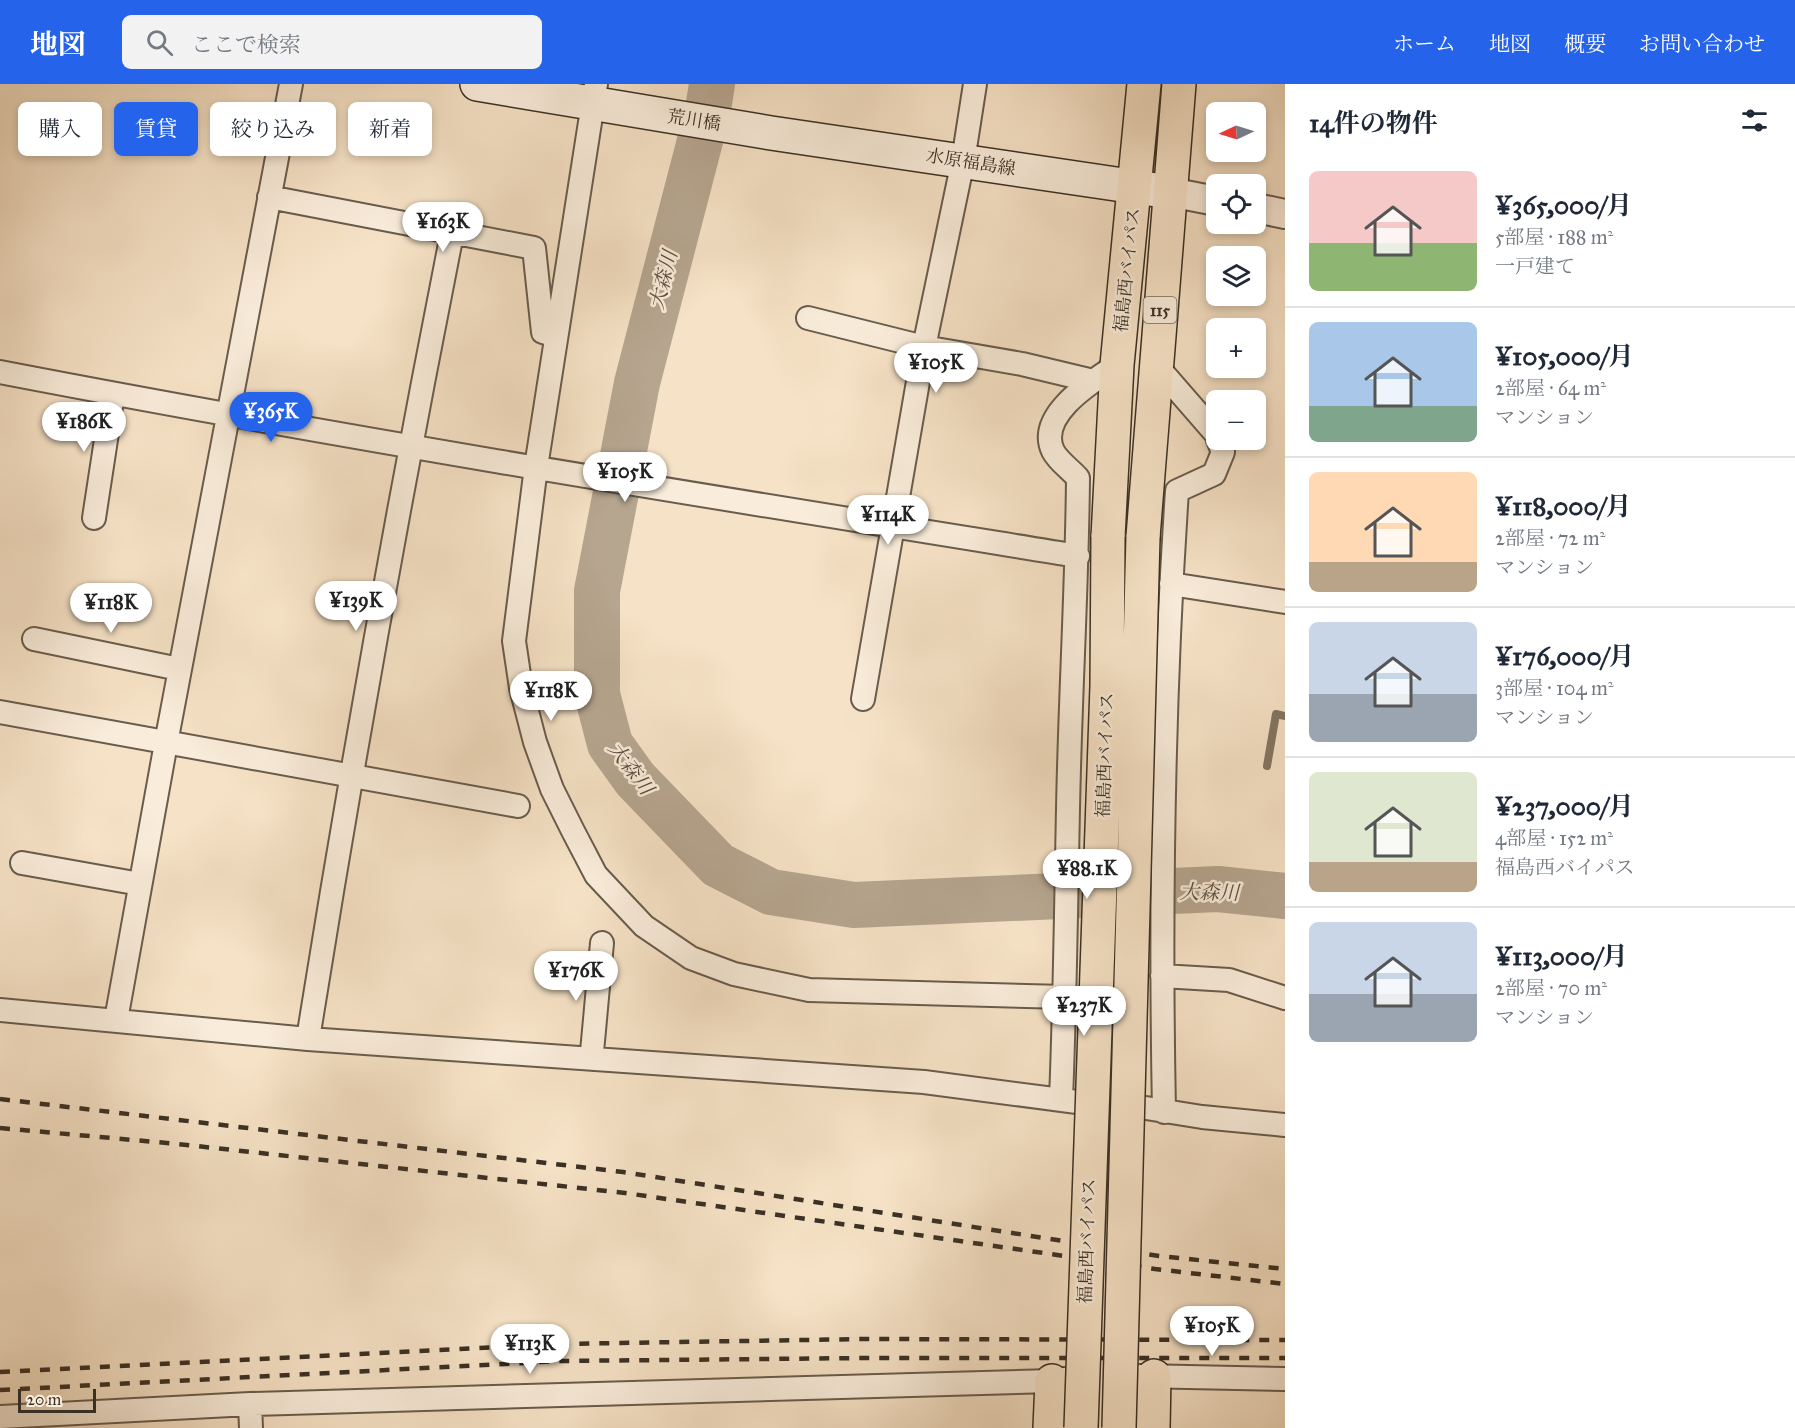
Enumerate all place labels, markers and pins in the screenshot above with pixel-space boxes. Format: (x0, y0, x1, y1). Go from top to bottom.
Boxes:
pin: ¥163K (401, 202, 485, 253)
pin: ¥105K (894, 343, 978, 394)
pin: ¥365K (229, 392, 313, 443)
pin: ¥186K (42, 402, 126, 453)
pin: ¥105K (583, 452, 667, 503)
pin: ¥114K (846, 495, 930, 546)
pin: ¥139K (314, 581, 398, 632)
pin: ¥118K (69, 583, 153, 634)
pin: ¥118K (509, 671, 593, 722)
pin: ¥88.1K (1038, 849, 1136, 900)
pin: ¥176K (534, 951, 618, 1002)
pin: ¥237K (1042, 986, 1126, 1037)
pin: ¥105K (1170, 1306, 1254, 1357)
pin: ¥113K (488, 1324, 572, 1375)

